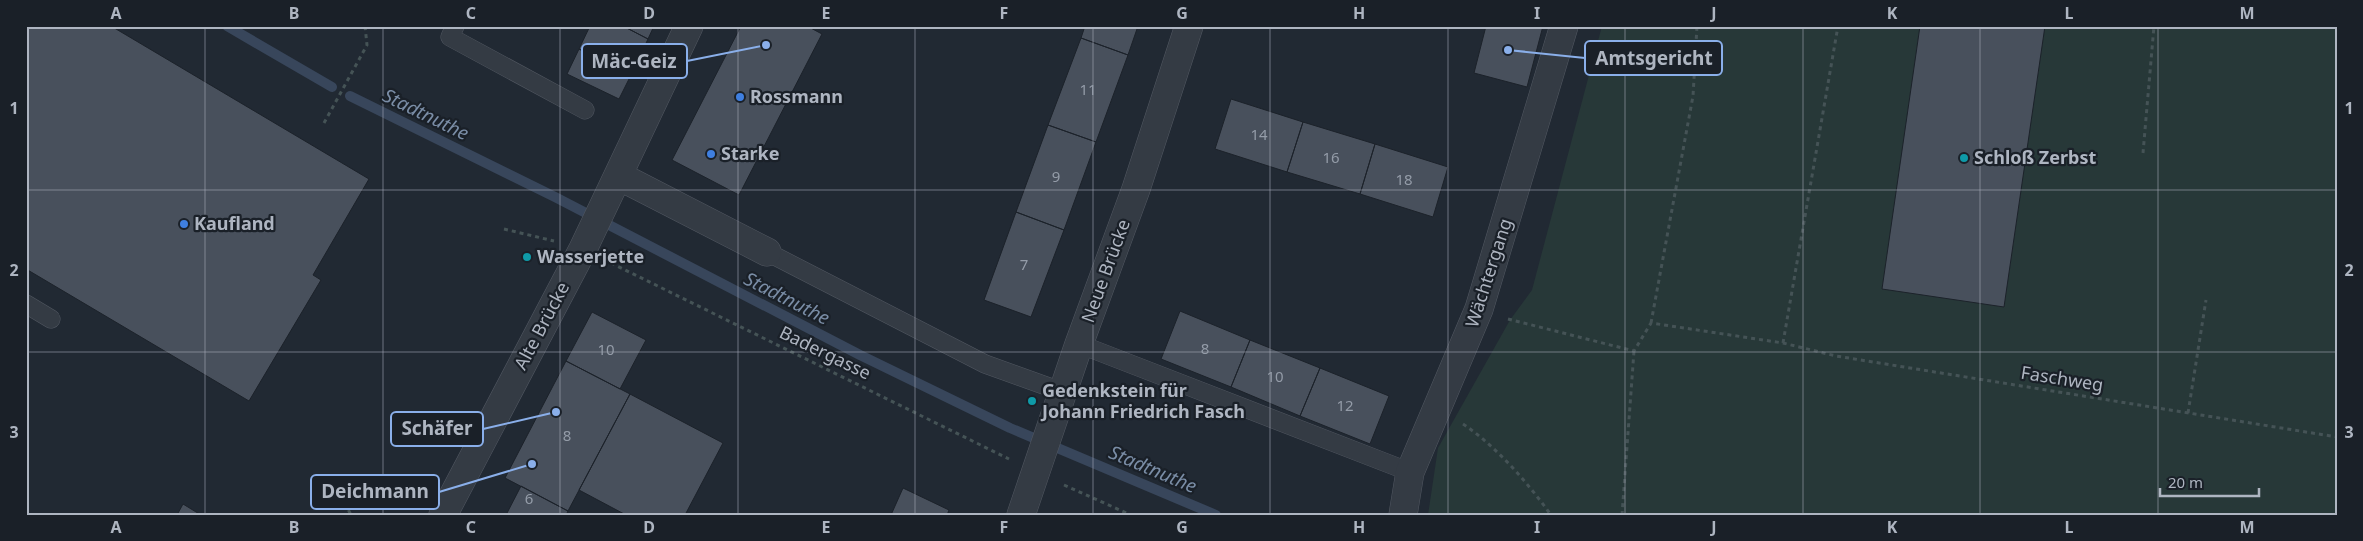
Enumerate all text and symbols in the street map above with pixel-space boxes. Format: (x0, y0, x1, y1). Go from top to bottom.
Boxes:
text: A (110, 2, 122, 24)
text: B (289, 2, 299, 24)
text: C (466, 2, 476, 24)
text: D (643, 2, 655, 24)
text: E (822, 2, 831, 24)
text: F (1000, 2, 1008, 24)
text: G (1176, 2, 1188, 24)
text: H (1353, 2, 1365, 24)
text: I (1534, 2, 1540, 24)
text: J (1709, 2, 1717, 24)
text: K (1887, 2, 1898, 24)
text: L (2065, 2, 2074, 24)
text: M (2239, 2, 2255, 24)
callout: Amtsgericht (1585, 41, 1722, 75)
callout: Mäc-Geiz (582, 44, 687, 78)
text: Amtsgericht (1595, 45, 1713, 71)
text: Mäc-Geiz (591, 48, 677, 74)
house number: 11 (1079, 79, 1097, 99)
water label: Stadtnuthe (379, 82, 473, 146)
place label: Rossmann (750, 84, 843, 108)
marker: Rossmann (734, 91, 746, 103)
text: 1 (9, 97, 19, 119)
text: 1 (2344, 97, 2354, 119)
house number: 14 (1250, 124, 1268, 144)
place label: Starke (721, 141, 779, 165)
place label: Schloß Zerbst (1974, 145, 2096, 169)
house number: 16 (1322, 147, 1340, 167)
marker: Starke (705, 148, 717, 160)
marker: Schloß Zerbst (1958, 152, 1970, 164)
house number: 9 (1052, 166, 1060, 186)
house number: 18 (1395, 169, 1413, 189)
place label: Kaufland (194, 211, 275, 235)
street label: Wächtergang (1459, 215, 1517, 330)
street label: Neue Brücke (1075, 216, 1135, 326)
marker: Kaufland (178, 218, 190, 230)
place label: Wasserjette (537, 244, 644, 268)
marker: Wasserjette (521, 251, 533, 263)
house number: 7 (1020, 254, 1028, 274)
text: 2 (9, 259, 19, 281)
text: 2 (2344, 259, 2354, 281)
water label: Stadtnuthe (740, 265, 834, 331)
street label: Alte Brücke (508, 277, 574, 374)
street label: Badergasse (776, 320, 875, 385)
house number: 8 (1201, 338, 1209, 358)
house number: 10 (597, 339, 615, 359)
street label: Faschweg (2019, 360, 2105, 396)
house number: 10 (1266, 366, 1284, 386)
place label: Gedenkstein für Johann Friedrich Fasch (1040, 378, 1245, 423)
marker: Gedenkstein für Johann Friedrich Fasch (1026, 395, 1038, 407)
house number: 12 (1336, 395, 1354, 415)
callout: Schäfer (391, 412, 483, 446)
text: Schäfer (401, 415, 473, 441)
text: 3 (9, 421, 19, 443)
text: 3 (2344, 421, 2354, 443)
house number: 8 (563, 425, 571, 445)
water label: Stadtnuthe (1105, 439, 1201, 499)
scale bar (2160, 466, 2259, 498)
text: 20 m (2168, 472, 2203, 492)
callout: Deichmann (311, 475, 439, 509)
text: Deichmann (321, 478, 429, 504)
house number: 6 (525, 488, 533, 508)
text: A (110, 516, 122, 538)
text: B (289, 516, 299, 538)
text: C (466, 516, 476, 538)
text: D (643, 516, 655, 538)
text: E (822, 516, 831, 538)
text: F (1000, 516, 1008, 538)
text: G (1176, 516, 1188, 538)
text: H (1353, 516, 1365, 538)
text: I (1534, 516, 1540, 538)
text: J (1709, 516, 1717, 538)
text: K (1887, 516, 1898, 538)
text: L (2065, 516, 2074, 538)
text: M (2239, 516, 2255, 538)

